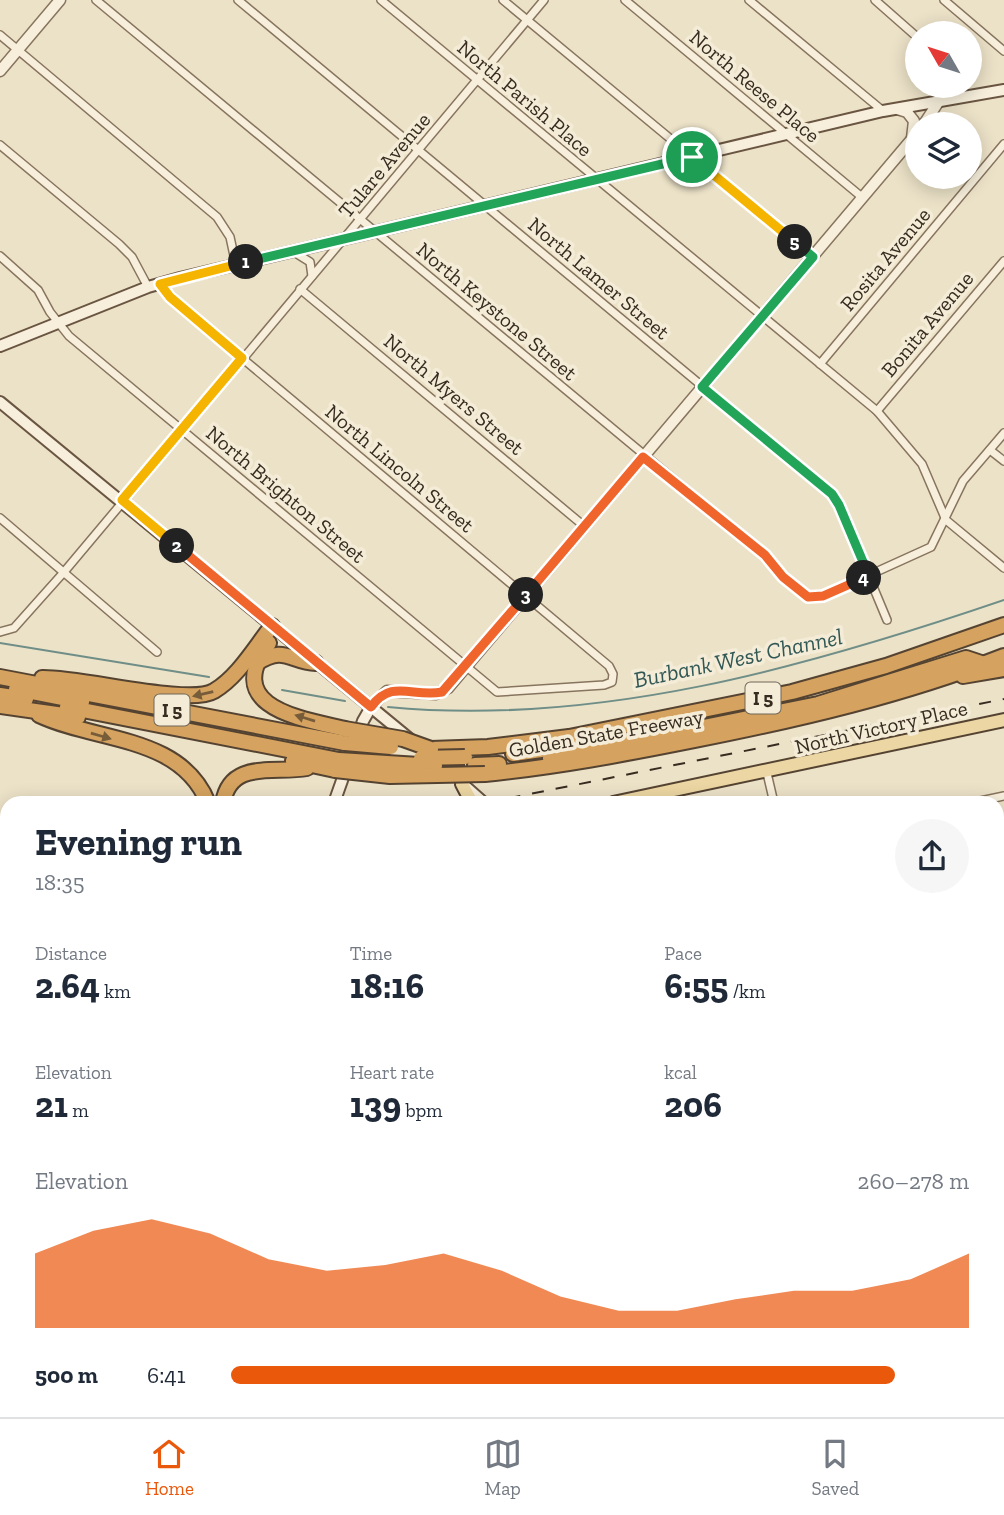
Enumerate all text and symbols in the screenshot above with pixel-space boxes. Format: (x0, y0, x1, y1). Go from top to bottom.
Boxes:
north arrow (905, 21, 982, 98)
map controls (905, 21, 982, 189)
street label: North Reese Place (685, 24, 825, 148)
street label: North Parish Place (452, 34, 598, 162)
street label: Tulare Avenue (333, 107, 435, 223)
button: layers (905, 112, 982, 189)
pin (662, 127, 722, 187)
icon: arrive (673, 138, 711, 176)
street label: Rosita Avenue (835, 202, 936, 316)
street label: North Lamer Street (523, 212, 675, 345)
pin: 5 (778, 224, 812, 260)
text: 5 (790, 230, 799, 253)
street label: North Keystone Street (412, 237, 582, 385)
pin: 1 (229, 244, 264, 280)
text: 1 (242, 250, 249, 273)
street label: Bonita Avenue (876, 266, 978, 382)
street label: North Myers Street (379, 328, 529, 460)
street label: North Lincoln Street (321, 399, 480, 538)
street label: North Brighton Street (201, 420, 371, 568)
pin: 2 (160, 528, 194, 564)
text: 2 (171, 534, 182, 557)
pin: 4 (846, 560, 882, 596)
text: 4 (858, 566, 869, 589)
pin: 3 (508, 578, 544, 612)
text: 3 (520, 583, 531, 606)
water label: Burbank West Channel (631, 622, 845, 694)
road number: I 5 (746, 682, 780, 713)
one-way arrow (192, 688, 214, 699)
road number: I 5 (154, 694, 190, 726)
street label: North Victory Place (792, 695, 970, 759)
street label: Golden State Freeway (507, 704, 706, 762)
one-way arrow (294, 713, 315, 723)
one-way arrow (90, 731, 111, 741)
text: Evening run (35, 819, 242, 865)
button: share (895, 819, 969, 893)
text: 18:35 (35, 868, 84, 896)
text: Distance (35, 942, 107, 965)
text: Time (350, 942, 392, 965)
text: Pace (664, 942, 702, 965)
text: 2.64 (35, 965, 100, 1007)
text: 18:16 (350, 965, 424, 1007)
text: 6:55 (664, 965, 728, 1007)
text: km (100, 980, 131, 1003)
text: /km (728, 980, 765, 1003)
text: Elevation (35, 1061, 112, 1084)
text: Heart rate (350, 1061, 434, 1084)
text: kcal (664, 1061, 697, 1084)
text: 21 (35, 1084, 68, 1126)
text: 139 (350, 1084, 401, 1126)
text: 206 (664, 1084, 722, 1126)
text: m (68, 1099, 89, 1122)
text: bpm (401, 1099, 443, 1122)
text: Elevation (35, 1167, 128, 1195)
text: 260–278 m (858, 1167, 969, 1195)
text: 500 m (35, 1361, 98, 1389)
text: 6:41 (147, 1361, 186, 1389)
tab: Home (145, 1435, 194, 1500)
tab: Map (484, 1435, 522, 1500)
tab: Saved (811, 1435, 859, 1500)

